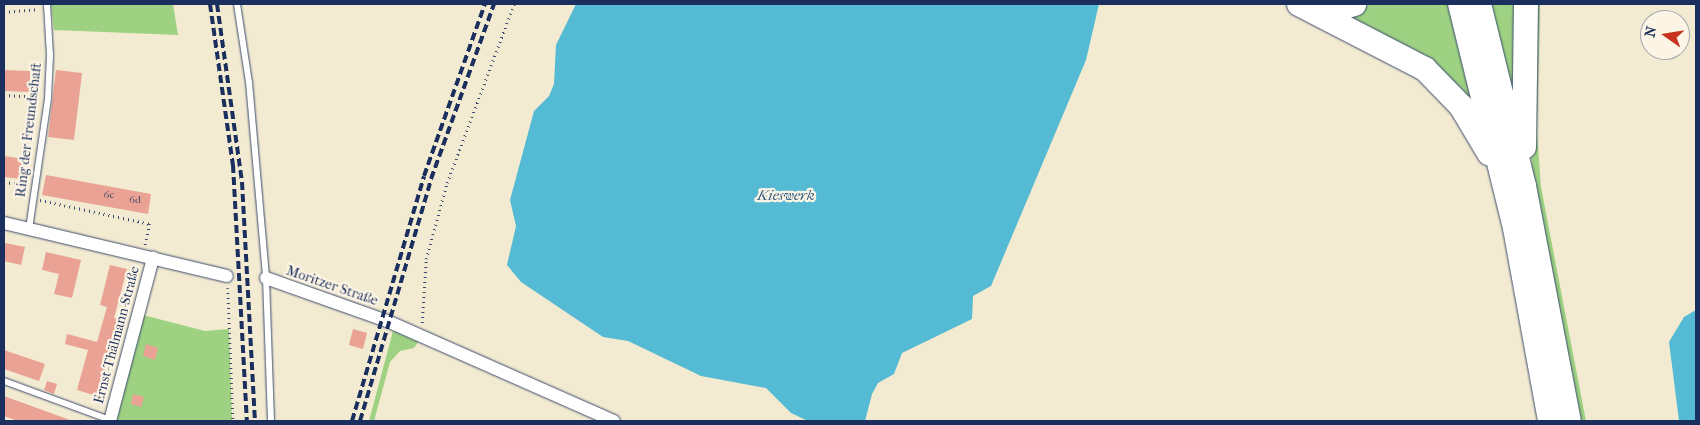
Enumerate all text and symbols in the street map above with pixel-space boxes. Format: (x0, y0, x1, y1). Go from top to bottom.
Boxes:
north arrow (1640, 10, 1690, 60)
text: N (1641, 25, 1660, 39)
street label: Ring der Freundschaft (12, 62, 46, 198)
water label: Kieswerk (757, 187, 815, 205)
house number: 6c (104, 188, 114, 202)
house number: 6d (129, 193, 141, 207)
street label: Moritzer Straße (284, 262, 380, 310)
street label: Ernst-Thälmann-Straße (91, 264, 143, 406)

